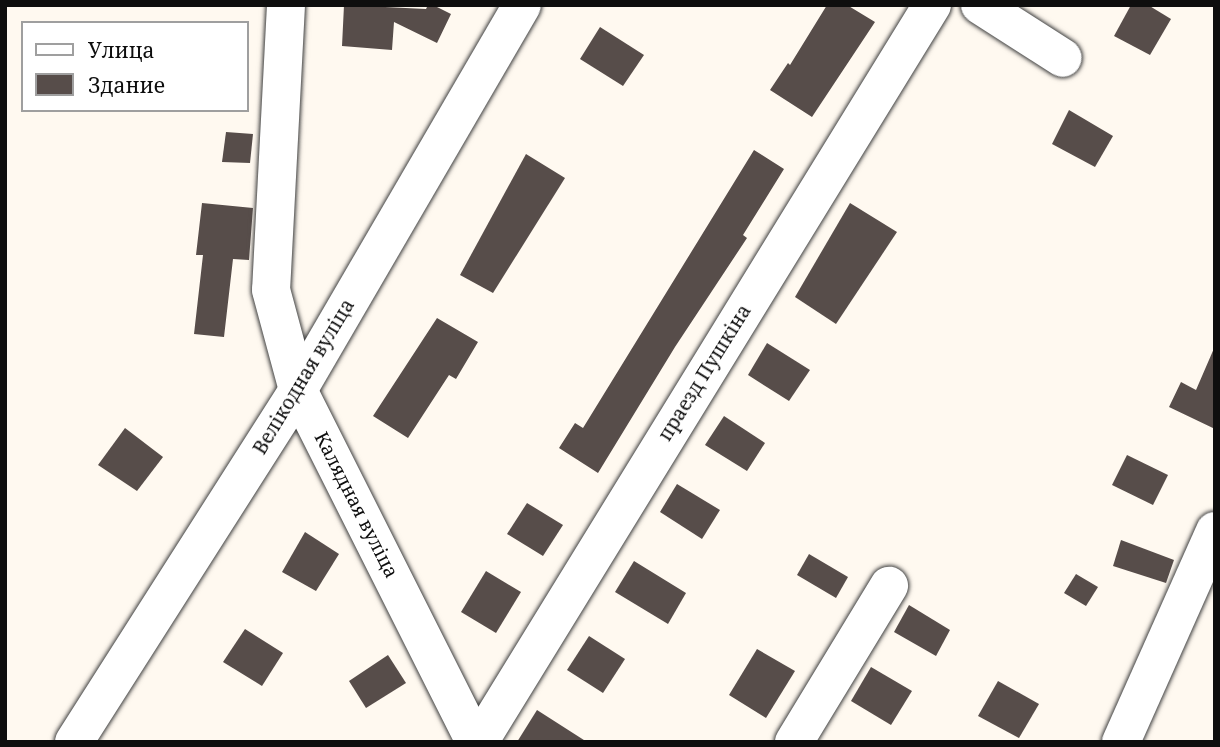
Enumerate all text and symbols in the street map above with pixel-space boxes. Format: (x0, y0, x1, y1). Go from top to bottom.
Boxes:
legend (21, 21, 248, 112)
text: Улица (88, 36, 155, 64)
text: Здание (88, 71, 165, 99)
street label: Велікодная вуліца (249, 295, 359, 459)
street label: праезд Пушкіна (654, 301, 756, 445)
street label: Калядная вуліца (309, 428, 403, 582)

